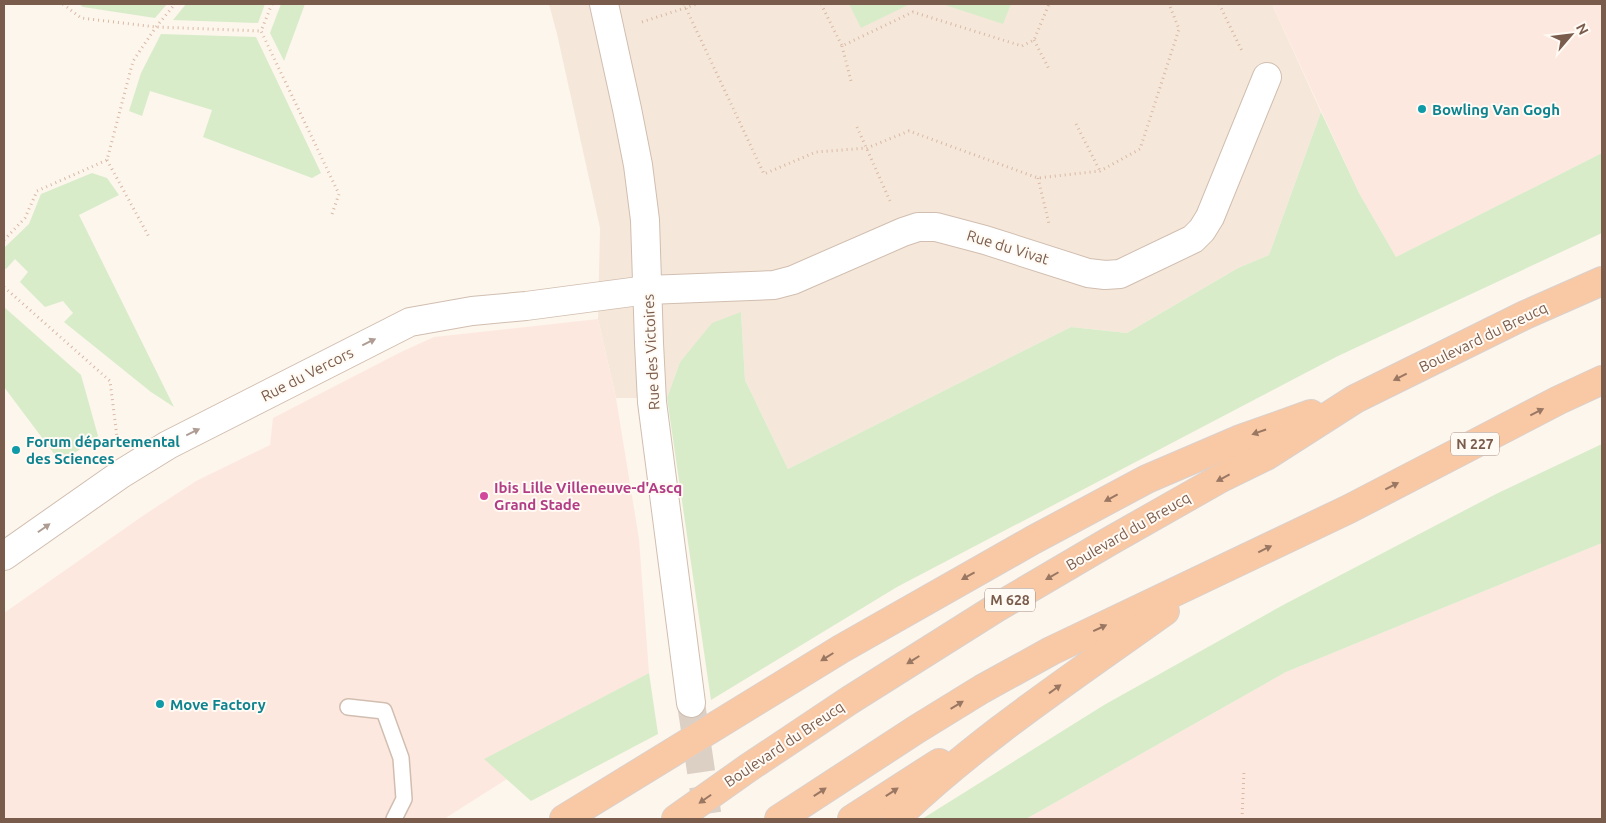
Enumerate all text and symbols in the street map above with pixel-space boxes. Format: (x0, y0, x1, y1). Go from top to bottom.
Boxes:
north arrow (1546, 10, 1596, 60)
text: N (1573, 21, 1592, 37)
place label: Bowling Van Gogh (1432, 101, 1560, 118)
marker: Bowling Van Gogh (1416, 103, 1428, 115)
street label: Rue du Vivat (965, 226, 1051, 268)
street label: Rue des Victoires (639, 294, 663, 410)
street label: Boulevard du Breucq (1416, 299, 1550, 375)
one-way arrow (362, 338, 376, 346)
street label: Rue du Vercors (258, 343, 356, 405)
one-way arrow (1393, 373, 1407, 381)
one-way arrow (1529, 408, 1544, 416)
one-way arrow (186, 428, 200, 436)
one-way arrow (1252, 429, 1267, 436)
road number: N 227 (1451, 432, 1499, 456)
place label: Forum départemental des Sciences (26, 433, 180, 467)
marker: Forum départemental des Sciences (10, 444, 22, 456)
one-way arrow (1216, 473, 1230, 482)
place label: Ibis Lille Villeneuve-d'Ascq Grand Stade (494, 479, 682, 513)
one-way arrow (1385, 482, 1399, 490)
street label: Boulevard du Breucq (1063, 489, 1193, 573)
marker: Ibis Lille Villeneuve-d'Ascq Grand Stade (478, 490, 490, 502)
one-way arrow (1104, 494, 1118, 502)
one-way arrow (37, 523, 51, 533)
one-way arrow (1258, 545, 1272, 553)
one-way arrow (1045, 571, 1058, 580)
one-way arrow (961, 572, 976, 580)
road number: M 628 (985, 588, 1035, 612)
one-way arrow (1093, 624, 1107, 632)
one-way arrow (821, 652, 834, 661)
one-way arrow (906, 655, 919, 665)
one-way arrow (1048, 684, 1061, 695)
place label: Move Factory (170, 696, 266, 713)
marker: Move Factory (154, 698, 166, 710)
street label: Boulevard du Breucq (721, 698, 847, 790)
one-way arrow (950, 700, 963, 709)
one-way arrow (886, 787, 899, 797)
one-way arrow (813, 788, 826, 797)
one-way arrow (699, 793, 712, 804)

